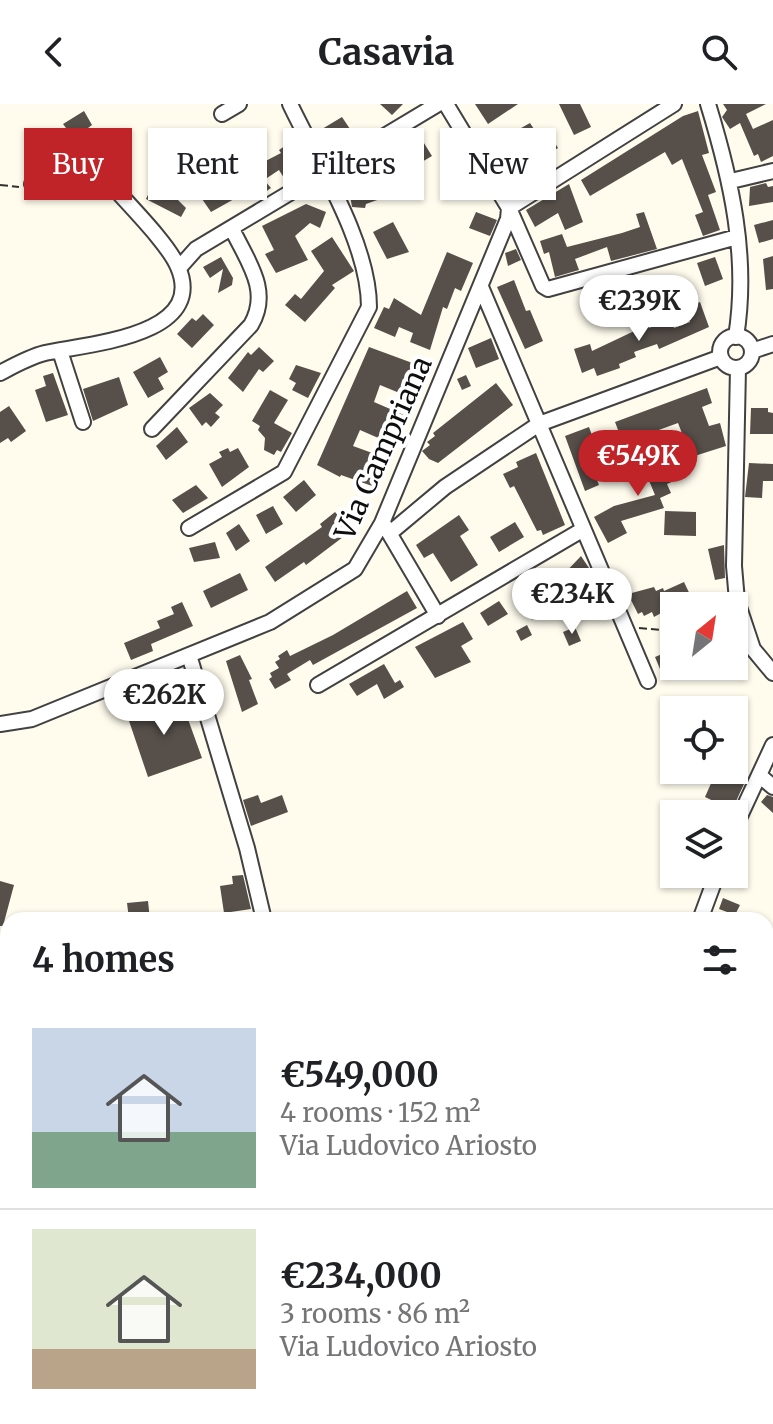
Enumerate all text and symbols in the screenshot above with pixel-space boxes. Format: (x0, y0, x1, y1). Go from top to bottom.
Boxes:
icon: back (32, 30, 76, 74)
text: Casavia (319, 30, 454, 75)
icon: search (697, 30, 741, 74)
chip: Buy (24, 128, 132, 200)
chip: Rent (148, 128, 267, 200)
chip: Filters (283, 128, 424, 200)
chip: New (440, 128, 556, 200)
pin: €239K (583, 275, 695, 343)
text: €239K (597, 284, 681, 317)
street label: Via Campriana (326, 351, 440, 546)
pin: €549K (582, 430, 694, 498)
text: €549K (596, 439, 680, 472)
pin: €234K (516, 568, 628, 636)
text: €234K (530, 577, 614, 610)
north arrow (660, 592, 748, 680)
map controls (660, 592, 748, 888)
pin: €262K (108, 669, 220, 737)
text: €262K (122, 678, 206, 711)
button: locate (660, 696, 748, 784)
button: layers (660, 800, 748, 888)
icon: filters (698, 938, 742, 982)
text: 4 homes (32, 939, 175, 981)
text: €549,000 (280, 1054, 439, 1096)
icon: home (96, 1060, 192, 1156)
text: 4 rooms · 152 m² (280, 1096, 480, 1129)
text: Via Ludovico Ariosto (280, 1129, 537, 1162)
text: €234,000 (280, 1255, 442, 1297)
icon: home (96, 1261, 192, 1357)
text: 3 rooms · 86 m² (280, 1297, 470, 1330)
text: Via Ludovico Ariosto (280, 1330, 537, 1363)

